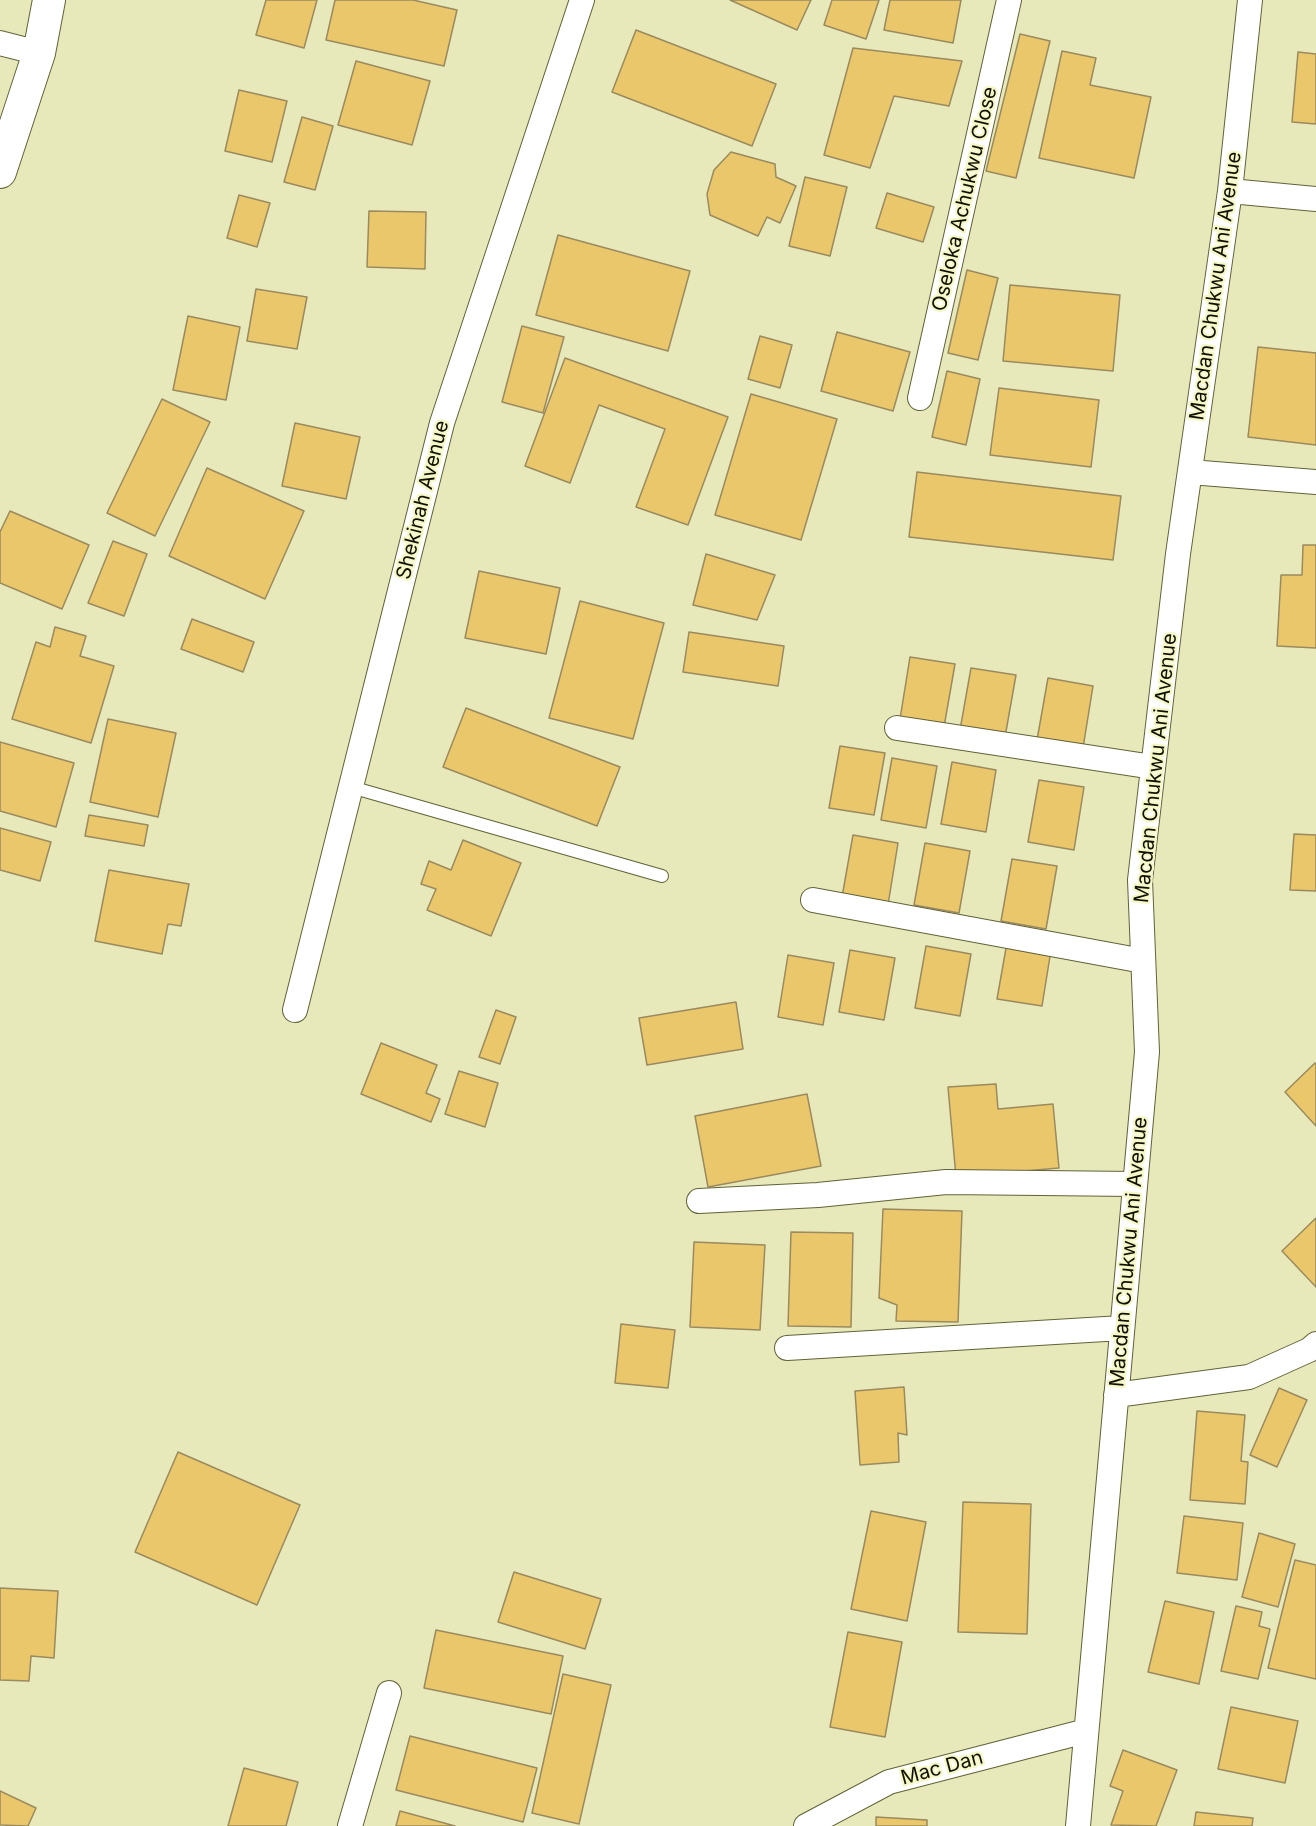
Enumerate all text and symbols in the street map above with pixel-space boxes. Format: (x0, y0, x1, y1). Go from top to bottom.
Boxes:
street label: Oseloka Achukwu Close (927, 84, 1003, 314)
street label: Macdan Chukwu Ani Avenue (1185, 150, 1247, 422)
street label: Shekinah Avenue (392, 418, 454, 582)
street label: Macdan Chukwu Ani Avenue (1130, 632, 1182, 904)
street label: Macdan Chukwu Ani Avenue (1105, 1116, 1153, 1388)
street label: Mac Dan (898, 1746, 986, 1790)

